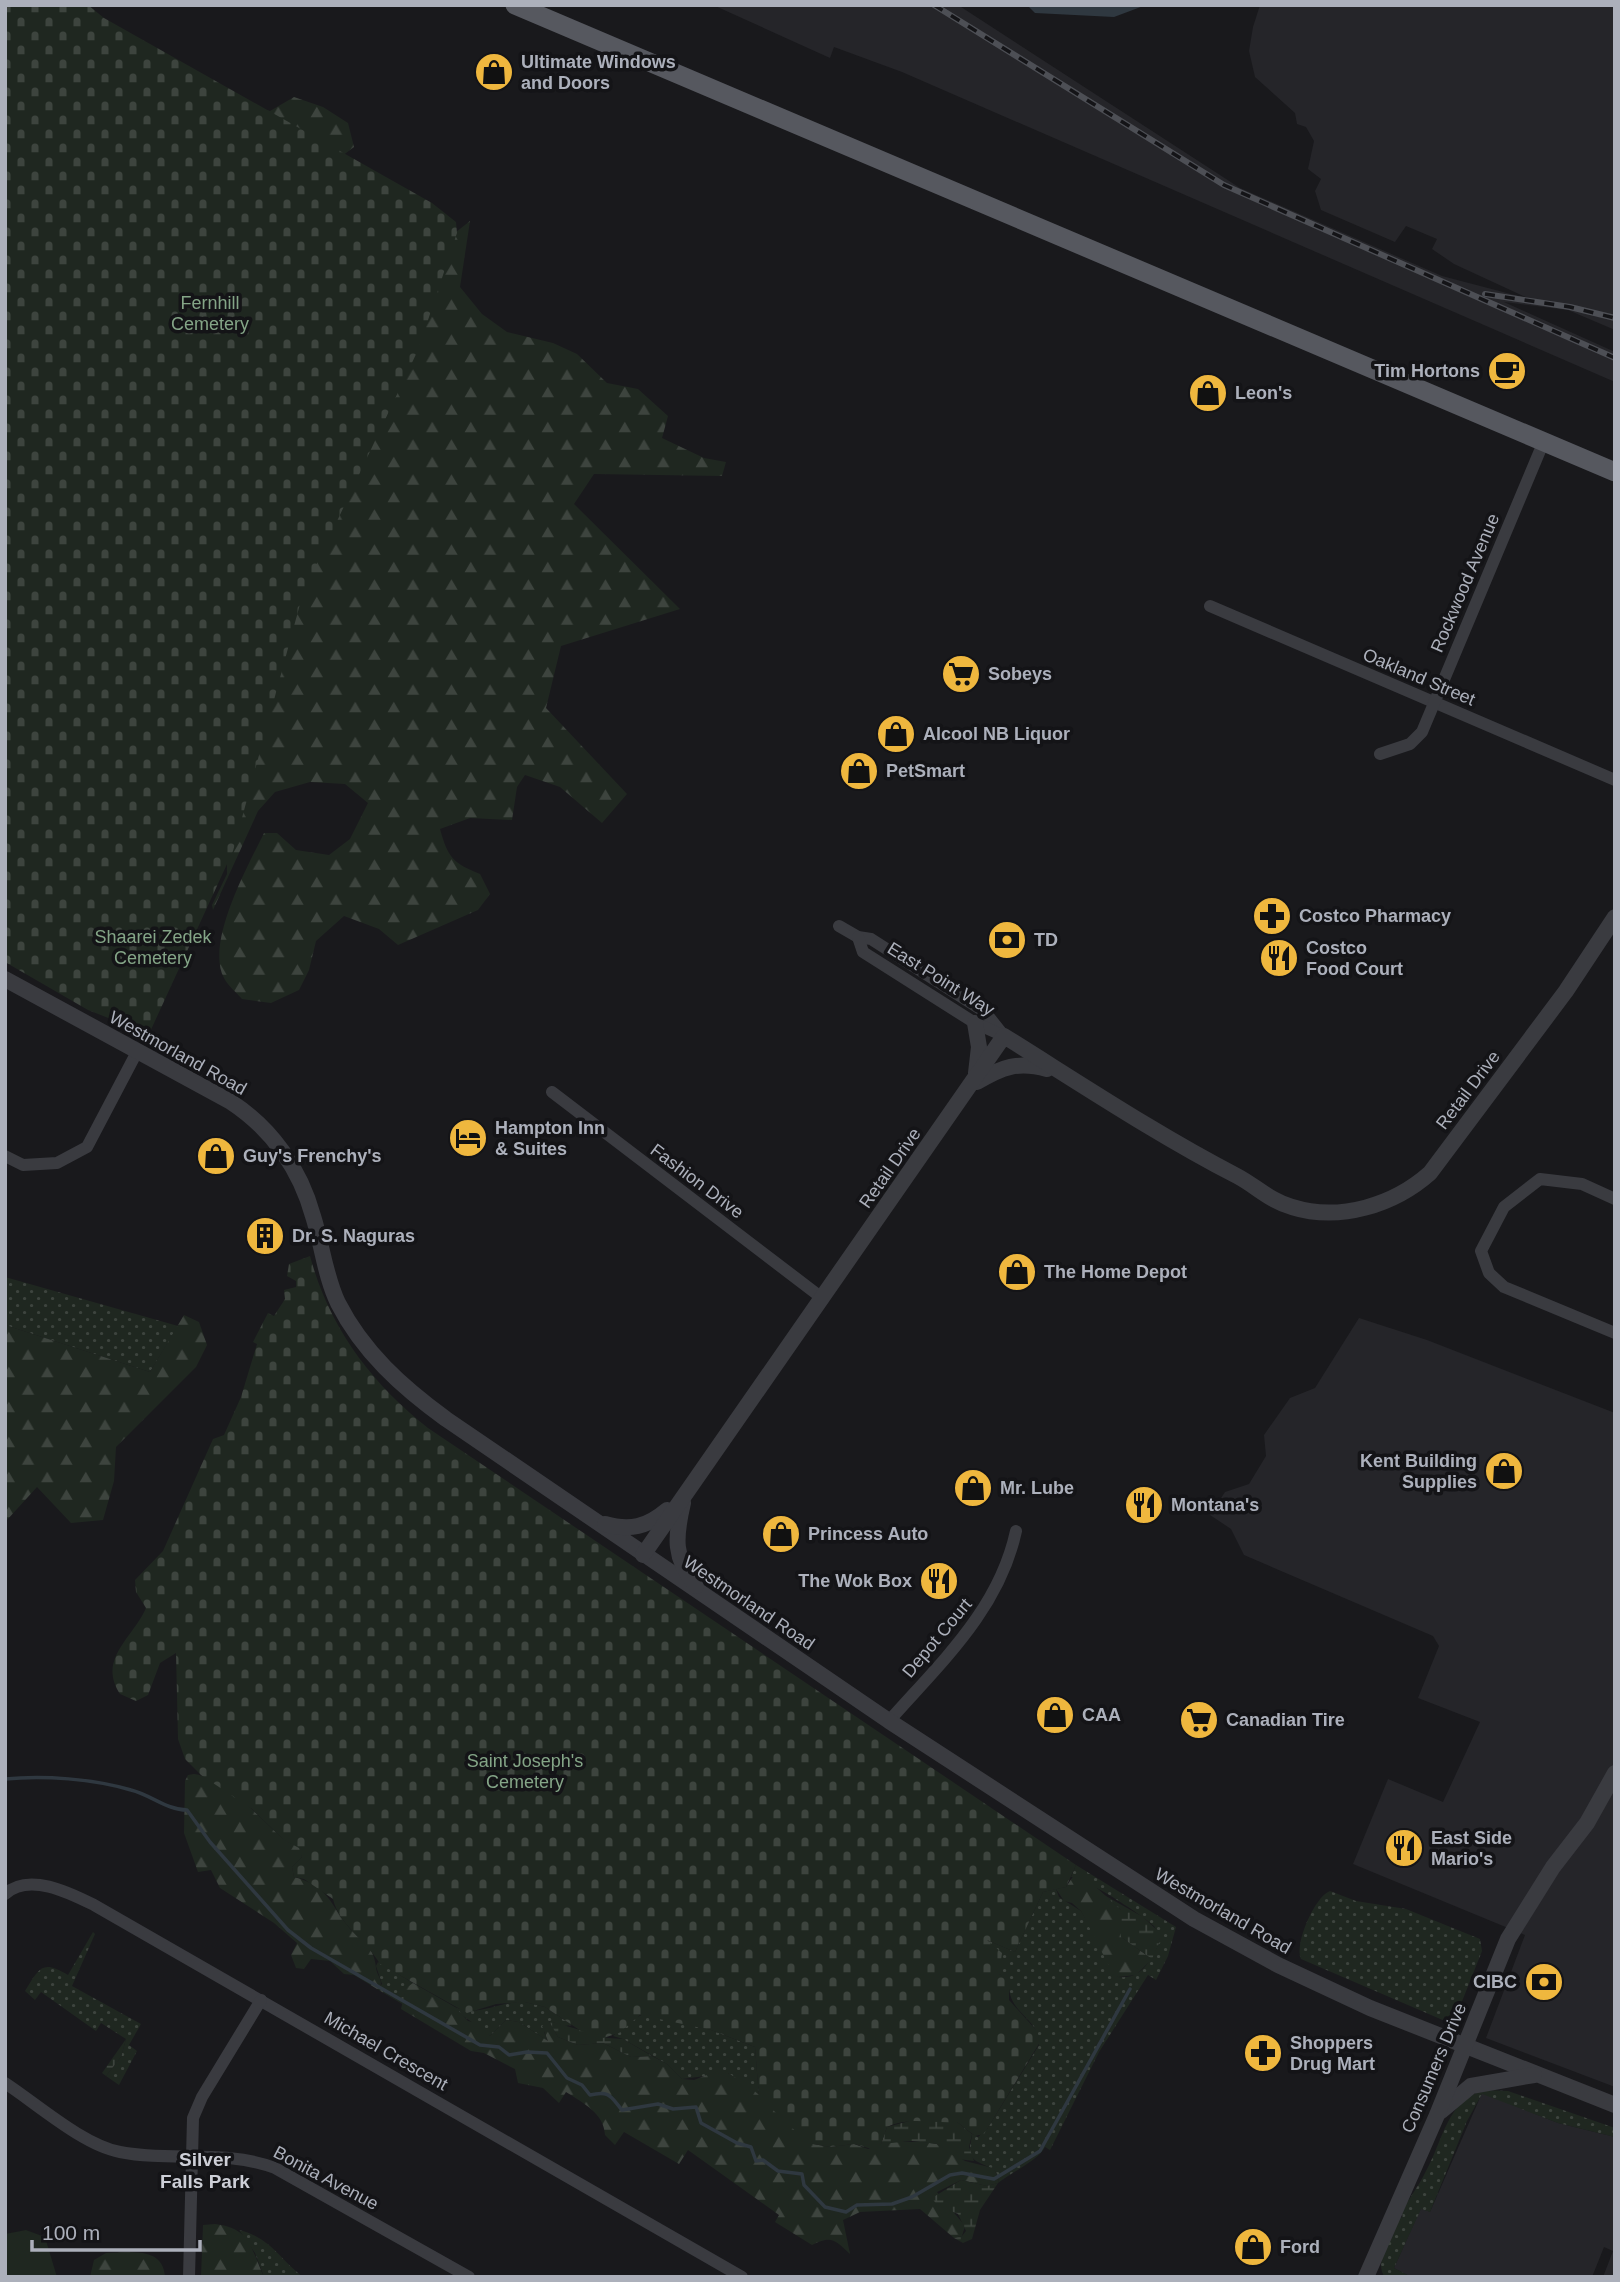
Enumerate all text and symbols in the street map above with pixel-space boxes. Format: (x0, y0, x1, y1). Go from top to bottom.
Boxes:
shop icon: Ultimate Windows and Doors (473, 51, 515, 93)
place label: Ultimate Windows and Doors (521, 52, 676, 93)
park label: Fernhill Cemetery (171, 293, 249, 334)
cafe icon: Tim Hortons (1486, 350, 1528, 392)
place label: Tim Hortons (1374, 361, 1480, 381)
shop icon: Leon's (1187, 372, 1229, 414)
place label: Leon's (1235, 383, 1292, 403)
street label: Rockwood Avenue (1427, 511, 1503, 655)
street label: Oakland Street (1360, 644, 1478, 710)
supermarket icon: Sobeys (940, 653, 982, 695)
place label: Sobeys (988, 664, 1052, 684)
shop icon: Alcool NB Liquor (875, 713, 917, 755)
place label: Alcool NB Liquor (923, 724, 1070, 744)
shop icon: PetSmart (838, 750, 880, 792)
place label: PetSmart (886, 761, 965, 781)
pharmacy icon: Costco Pharmacy (1251, 895, 1293, 937)
place label: Costco Pharmacy (1299, 906, 1451, 926)
bank icon: TD (986, 919, 1028, 961)
park label: Shaarei Zedek Cemetery (94, 927, 213, 968)
place label: TD (1034, 930, 1058, 950)
restaurant icon: Costco Food Court (1258, 937, 1300, 979)
street label: East Point Way (884, 938, 998, 1020)
place label: Costco Food Court (1306, 938, 1403, 979)
street label: Westmorland Road (106, 1007, 250, 1099)
street label: Retail Drive (1432, 1047, 1504, 1133)
hotel icon: Hampton Inn & Suites (447, 1117, 489, 1159)
place label: Hampton Inn & Suites (495, 1118, 605, 1159)
street label: Retail Drive (855, 1124, 925, 1212)
shop icon: Guy's Frenchy's (195, 1135, 237, 1177)
street label: Fashion Drive (647, 1140, 747, 1222)
place label: Guy's Frenchy's (243, 1146, 382, 1166)
building icon: Dr. S. Naguras (244, 1215, 286, 1257)
place label: Dr. S. Naguras (292, 1226, 415, 1246)
shop icon: The Home Depot (996, 1251, 1038, 1293)
place label: The Home Depot (1044, 1262, 1187, 1282)
shop icon: Kent Building Supplies (1483, 1450, 1525, 1492)
place label: Kent Building Supplies (1360, 1451, 1477, 1492)
shop icon: Mr. Lube (952, 1467, 994, 1509)
place label: Mr. Lube (1000, 1478, 1074, 1498)
restaurant icon: Montana's (1123, 1484, 1165, 1526)
place label: Montana's (1171, 1495, 1259, 1515)
shop icon: Princess Auto (760, 1513, 802, 1555)
place label: Princess Auto (808, 1524, 928, 1544)
street label: Westmorland Road (680, 1552, 818, 1654)
restaurant icon: The Wok Box (918, 1560, 960, 1602)
place label: The Wok Box (798, 1571, 912, 1591)
street label: Depot Court (898, 1594, 976, 1682)
shop icon: CAA (1034, 1694, 1076, 1736)
supermarket icon: Canadian Tire (1178, 1699, 1220, 1741)
place label: CAA (1082, 1705, 1121, 1725)
place label: Canadian Tire (1226, 1710, 1345, 1730)
park label: Saint Joseph's Cemetery (467, 1751, 583, 1792)
restaurant icon: East Side Mario's (1383, 1827, 1425, 1869)
place label: East Side Mario's (1431, 1828, 1512, 1869)
street label: Westmorland Road (1151, 1864, 1295, 1958)
bank icon: CIBC (1523, 1961, 1565, 2003)
place label: CIBC (1473, 1972, 1517, 1992)
street label: Consumers Drive (1398, 2000, 1470, 2136)
street label: Michael Crescent (321, 2008, 451, 2094)
pharmacy icon: Shoppers Drug Mart (1242, 2032, 1284, 2074)
place label: Shoppers Drug Mart (1290, 2033, 1375, 2074)
street label: Bonita Avenue (270, 2142, 382, 2214)
district label: Silver Falls Park (160, 2149, 250, 2192)
scale bar (32, 2208, 200, 2252)
text: 100 m (42, 2221, 100, 2244)
shop icon: Ford (1232, 2226, 1274, 2268)
place label: Ford (1280, 2237, 1320, 2257)

